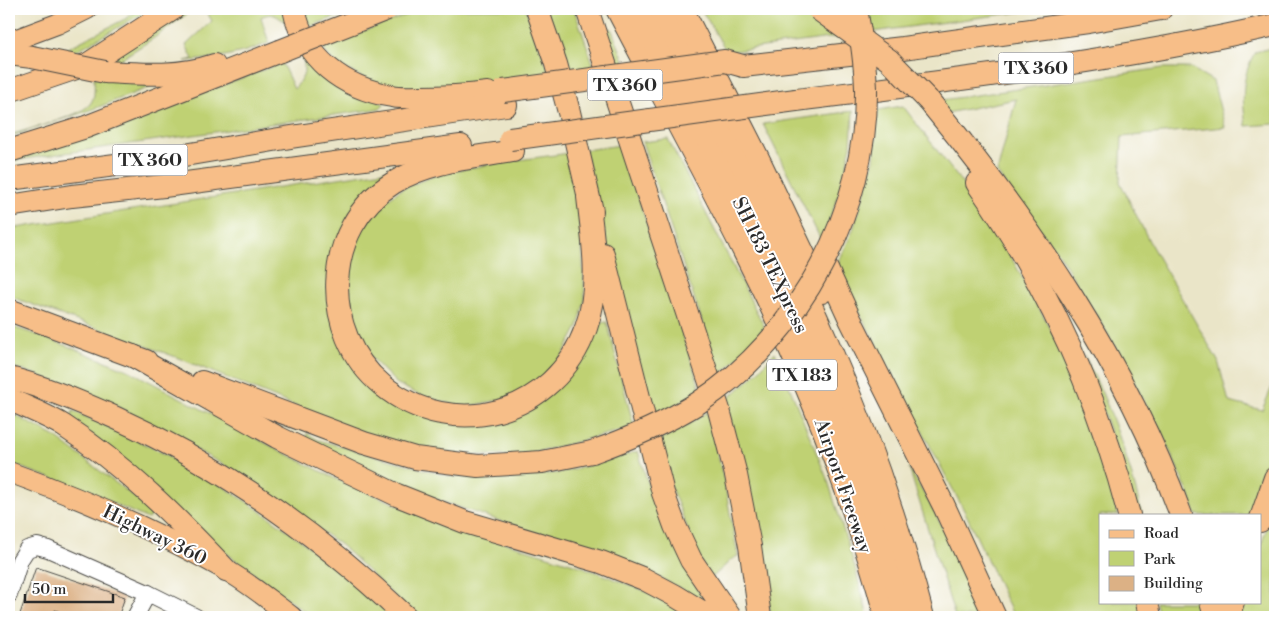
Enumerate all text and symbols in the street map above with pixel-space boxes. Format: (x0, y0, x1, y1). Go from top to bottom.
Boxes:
road number: TX 360 (998, 52, 1074, 84)
road number: TX 360 (588, 70, 662, 100)
road number: TX 360 (112, 144, 188, 176)
street label: SH 183 TEXpress (727, 193, 813, 337)
road number: TX 183 (767, 360, 837, 390)
street label: Airport Freeway (808, 415, 877, 557)
street label: Highway 360 (99, 499, 211, 571)
legend (1099, 514, 1262, 604)
text: Road (1144, 524, 1179, 543)
text: Park (1144, 550, 1176, 569)
scale bar (25, 571, 112, 603)
text: Building (1143, 574, 1203, 593)
text: 50 m (32, 580, 66, 599)

